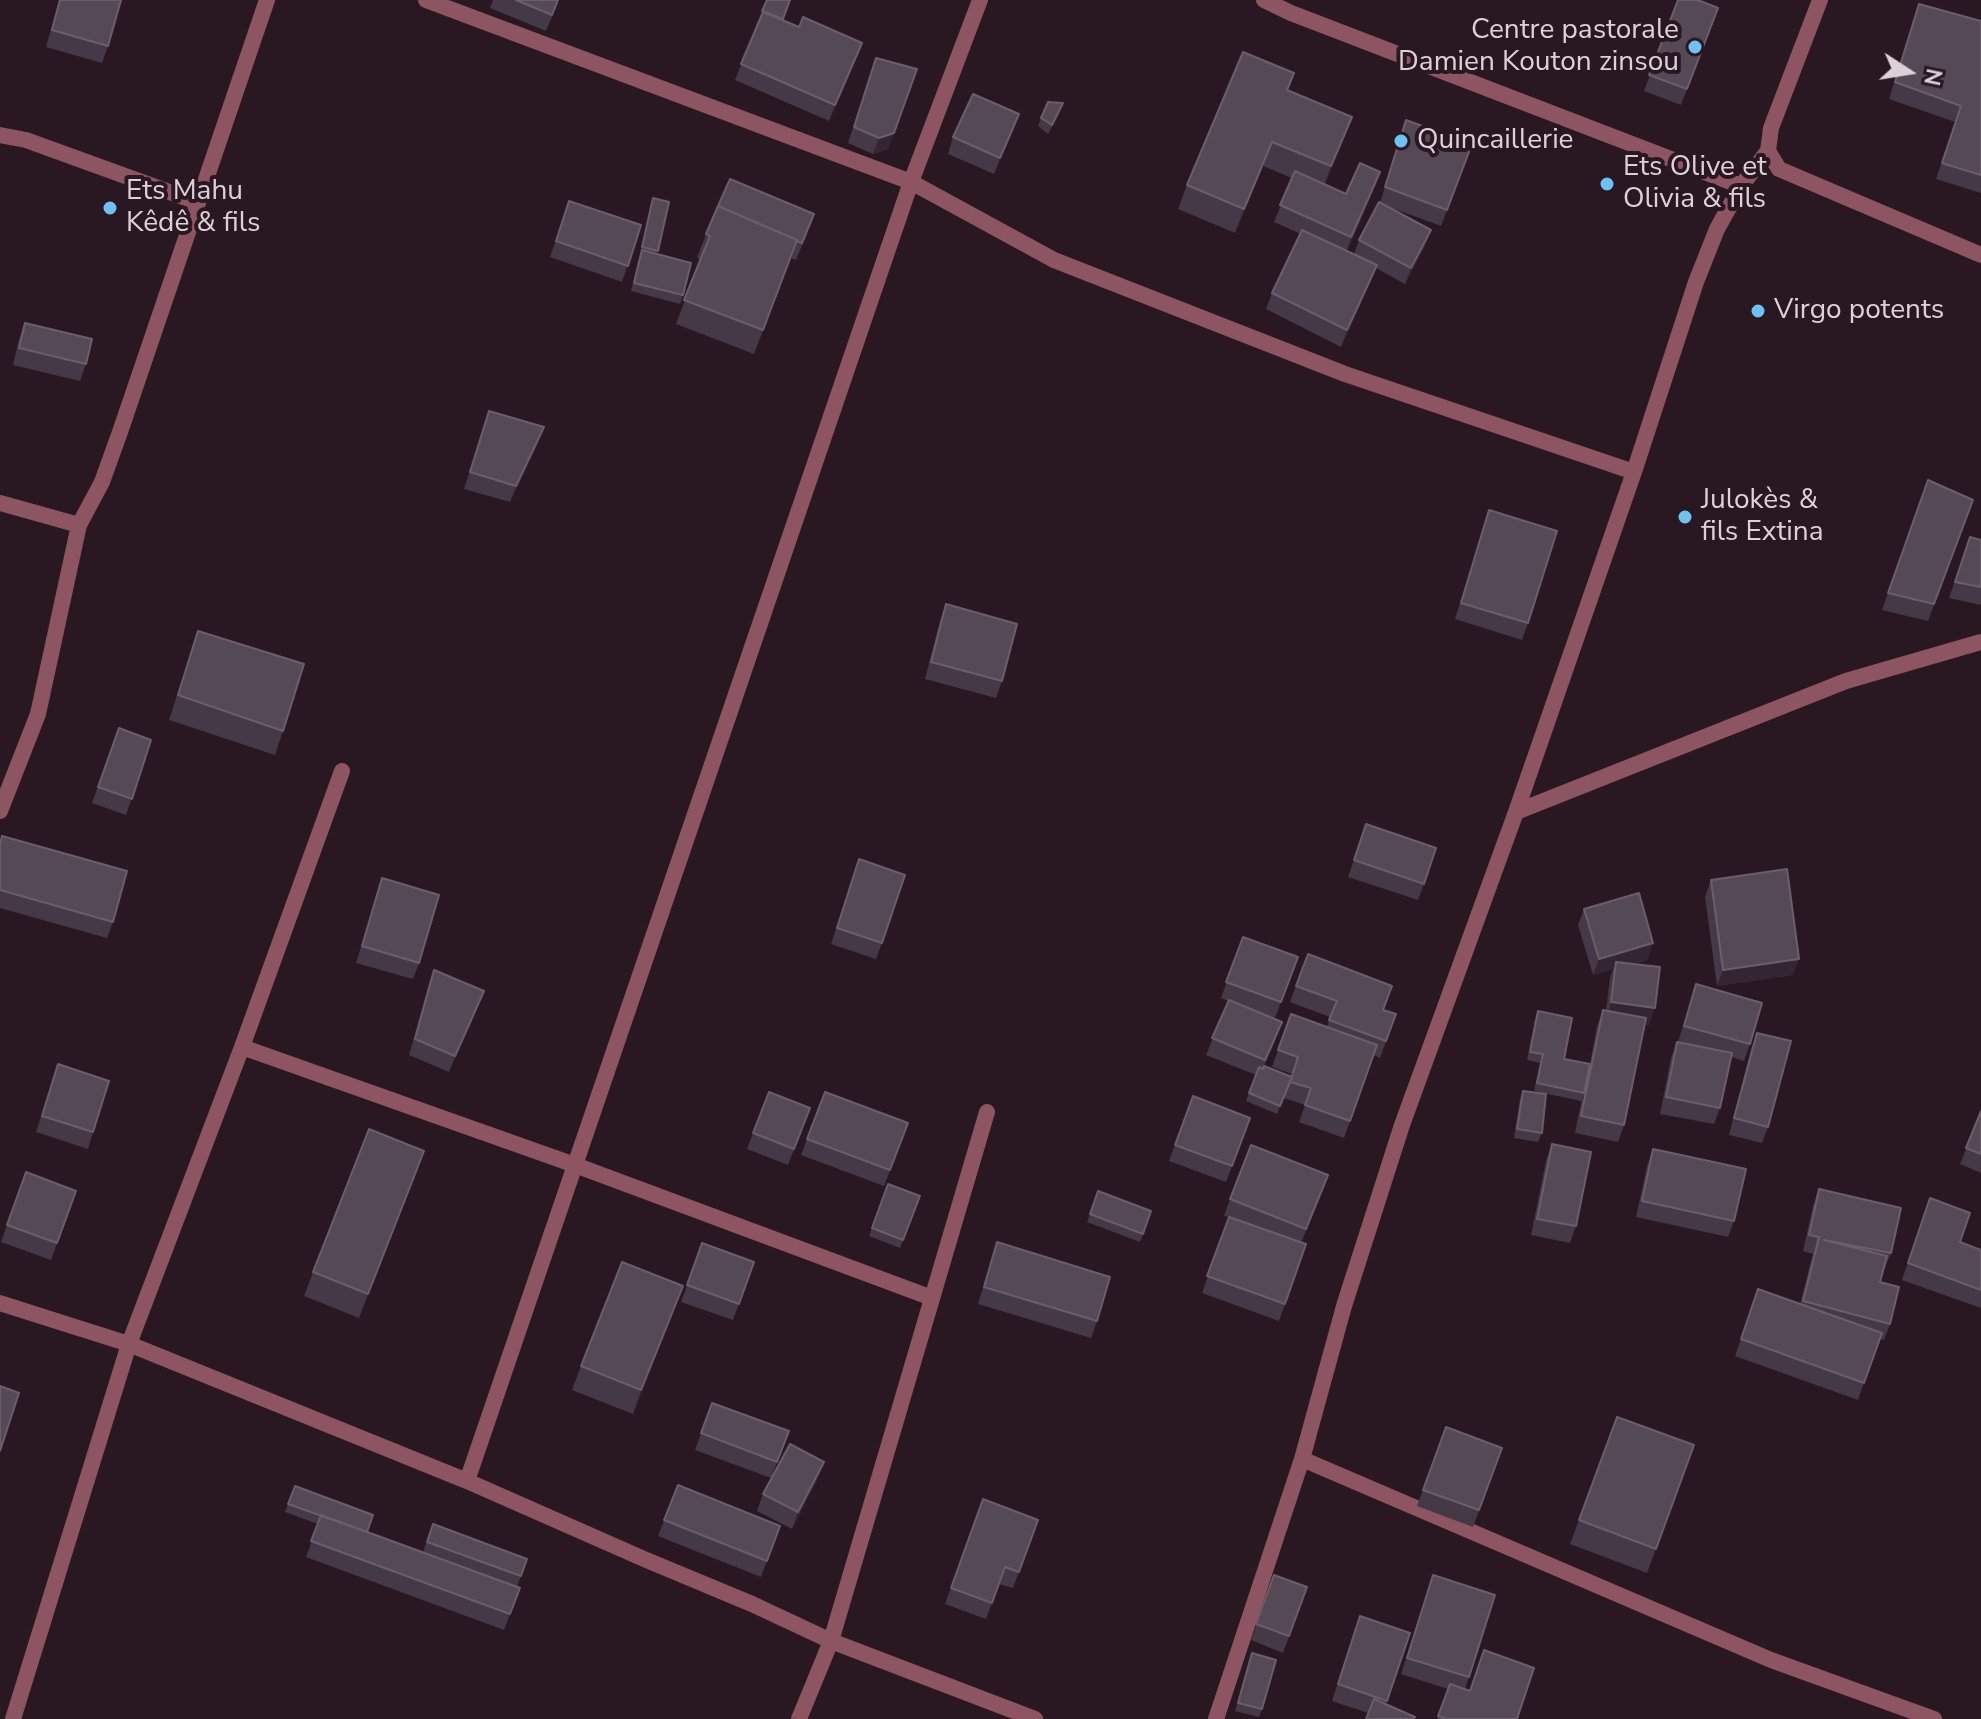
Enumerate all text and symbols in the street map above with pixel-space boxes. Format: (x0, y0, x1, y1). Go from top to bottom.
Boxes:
place label: Centre pastorale Damien Kouton zinsou (1398, 14, 1679, 80)
north arrow (1869, 32, 1949, 112)
marker: Centre pastorale Damien Kouton zinsou (1686, 38, 1704, 56)
text: N (1916, 66, 1949, 88)
place label: Quincaillerie (1417, 124, 1574, 158)
marker: Quincaillerie (1392, 132, 1410, 150)
place label: Ets Olive et Olivia & fils (1623, 151, 1767, 217)
place label: Ets Mahu Kêdê & fils (126, 175, 260, 241)
marker: Ets Olive et Olivia & fils (1598, 175, 1616, 193)
marker: Ets Mahu Kêdê & fils (101, 199, 119, 217)
place label: Virgo potents (1774, 294, 1944, 328)
marker: Virgo potents (1749, 302, 1767, 320)
place label: Julokès & fils Extina (1701, 484, 1824, 550)
marker: Julokès & fils Extina (1676, 508, 1694, 526)

